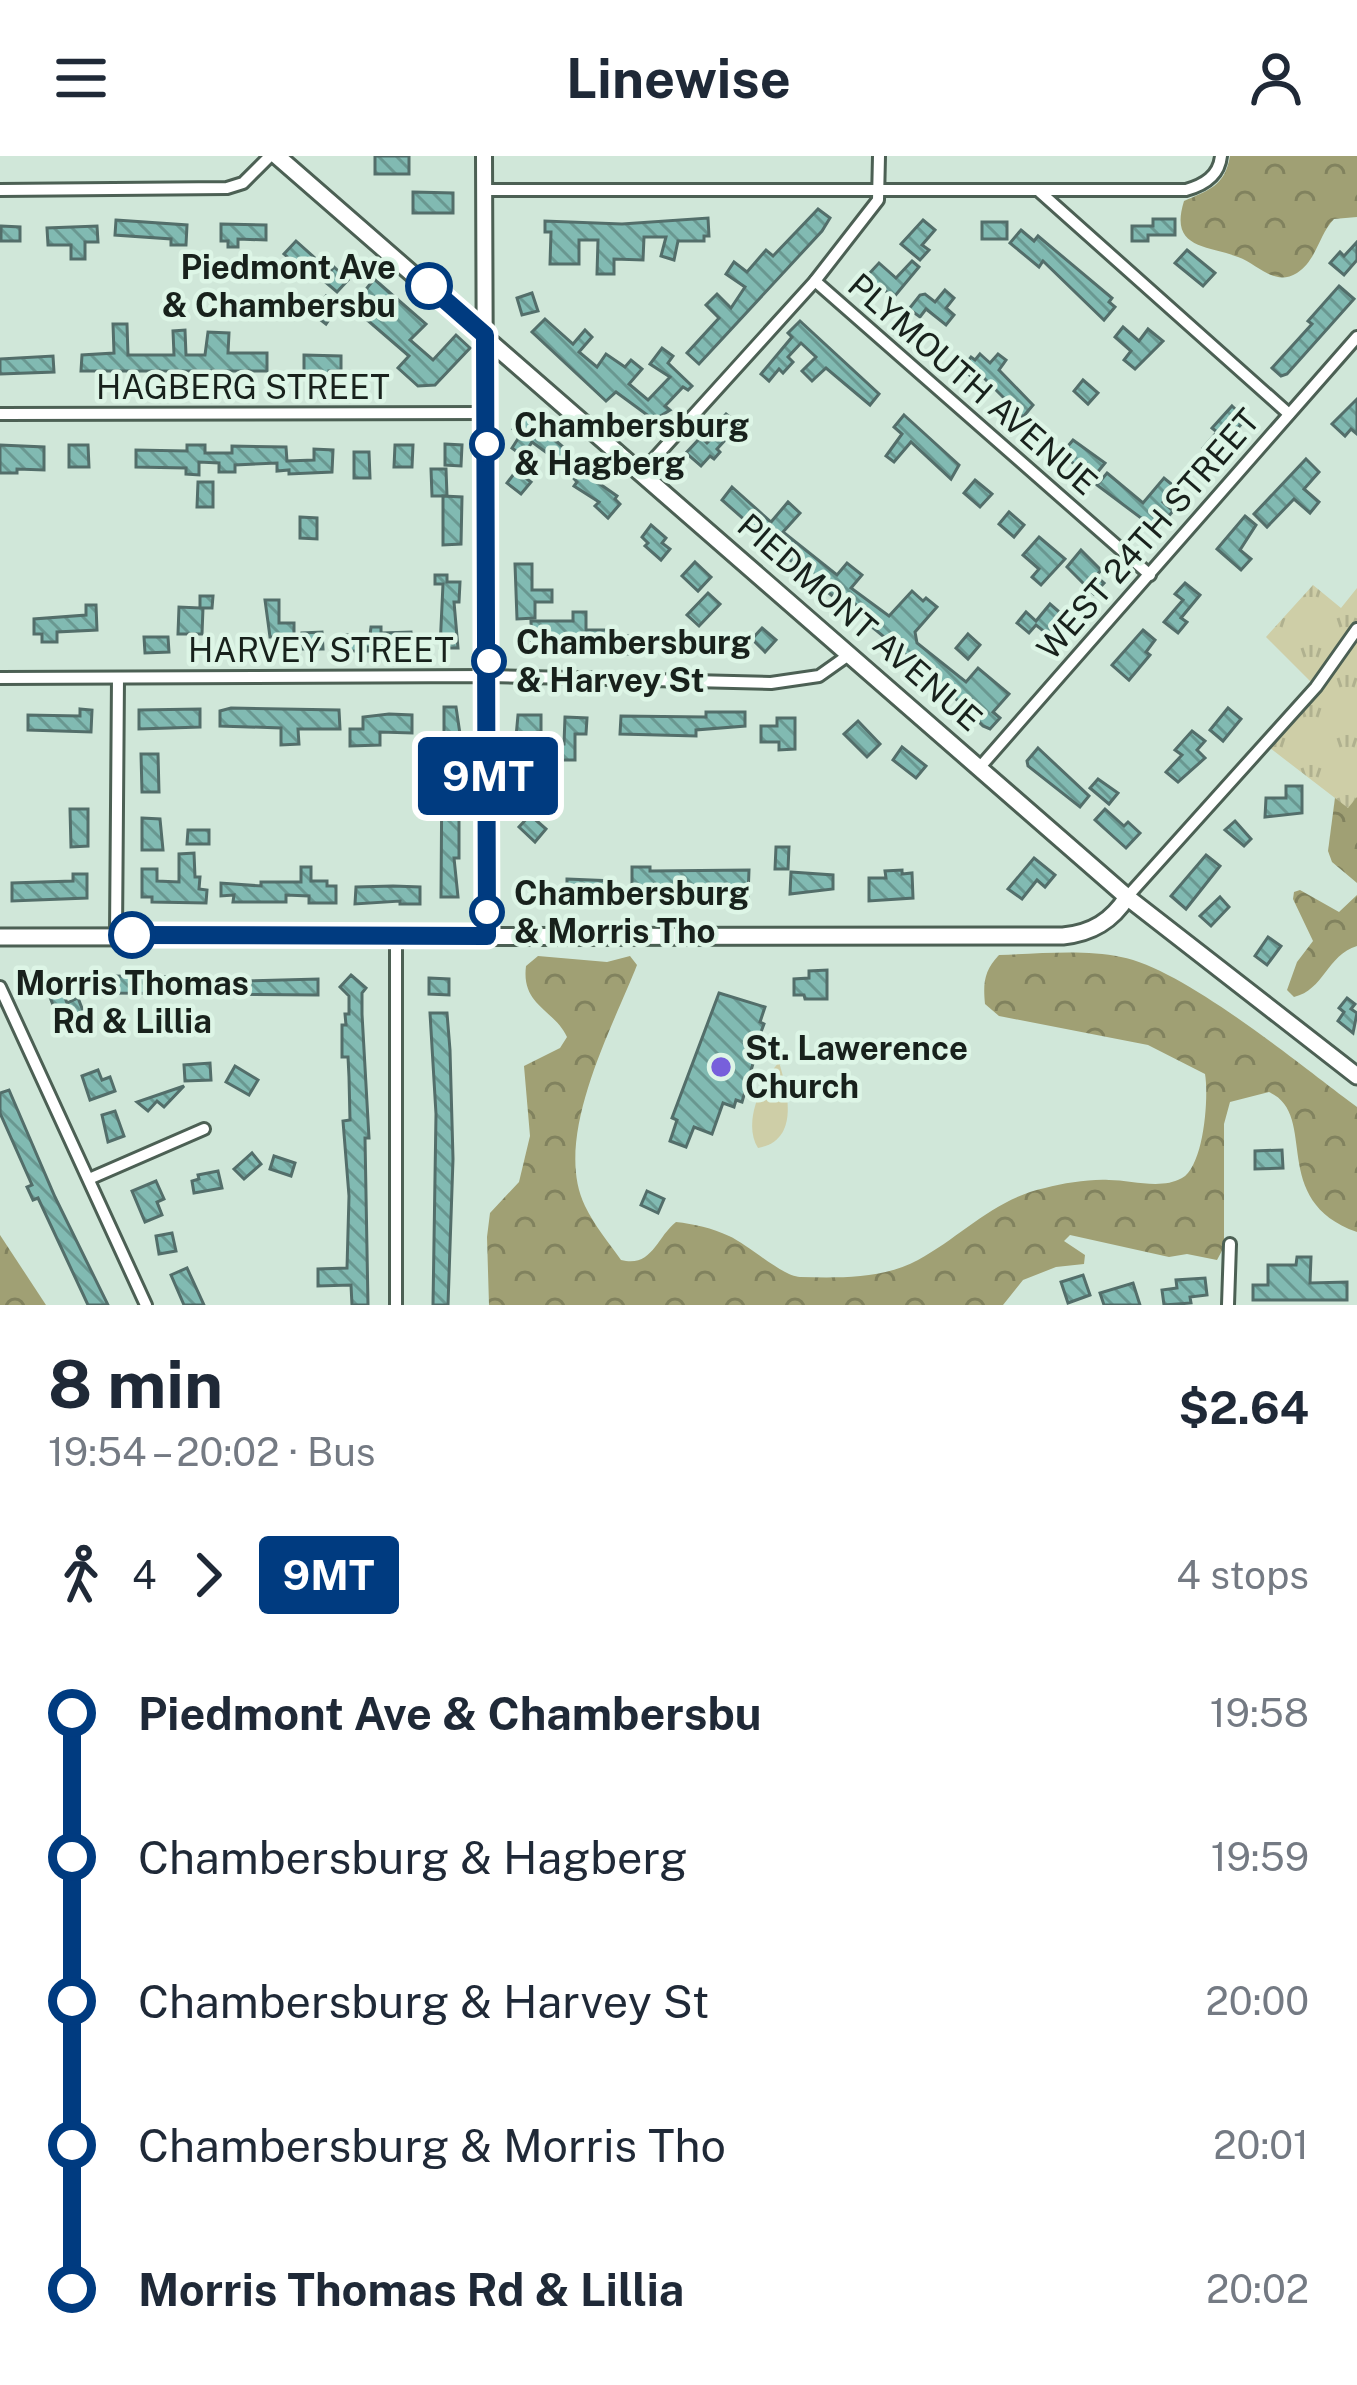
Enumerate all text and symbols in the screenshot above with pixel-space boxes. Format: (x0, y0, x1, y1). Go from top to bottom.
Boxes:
icon: menu (48, 45, 114, 111)
icon: person (1243, 45, 1309, 111)
text: Linewise (566, 47, 791, 110)
place label: Piedmont Ave & Chambersbu (162, 248, 396, 324)
marker: Piedmont Ave & Chambersbu (407, 264, 451, 308)
street label: PLYMOUTH AVENUE (841, 266, 1105, 502)
street label: HAGBERG STREET (96, 368, 390, 406)
street label: WEST 24TH STREET (1029, 401, 1267, 667)
place label: Chambersburg & Hagberg (514, 406, 749, 482)
marker: Chambersburg & Hagberg (471, 428, 503, 460)
street label: PIEDMONT AVENUE (730, 506, 990, 738)
place label: Chambersburg & Harvey St (516, 623, 751, 699)
street label: HARVEY STREET (188, 631, 454, 669)
marker: Chambersburg & Harvey St (473, 645, 505, 677)
line badge: 9MT (419, 737, 557, 815)
text: 9MT (442, 751, 534, 800)
place label: Chambersburg & Morris Tho (514, 874, 749, 950)
marker: Chambersburg & Morris Tho (471, 896, 503, 928)
marker: Morris Thomas Rd & Lillia (110, 913, 154, 957)
place label: Morris Thomas Rd & Lillia (15, 964, 249, 1040)
place label: St. Lawerence Church (745, 1029, 968, 1105)
marker: St. Lawerence Church (708, 1054, 734, 1080)
text: 8 min (48, 1345, 223, 1423)
text: $2.64 (1179, 1381, 1309, 1434)
text: 19:54 – 20:02 · Bus (48, 1429, 376, 1475)
icon: walk (48, 1542, 114, 1608)
icon: forward (175, 1542, 241, 1608)
text: 9MT (283, 1550, 375, 1599)
text: 4 (132, 1552, 157, 1598)
text: 4 stops (1176, 1552, 1309, 1598)
text: Piedmont Ave & Chambersbu (138, 1687, 762, 1740)
text: 19:58 (1210, 1690, 1309, 1736)
text: Chambersburg & Hagberg (138, 1831, 687, 1884)
text: 19:59 (1211, 1834, 1309, 1880)
text: Chambersburg & Harvey St (138, 1975, 709, 2028)
text: 20:00 (1206, 1978, 1309, 2024)
text: Chambersburg & Morris Tho (138, 2119, 726, 2172)
text: 20:01 (1213, 2122, 1309, 2168)
text: Morris Thomas Rd & Lillia (138, 2263, 684, 2316)
text: 20:02 (1206, 2266, 1309, 2312)

